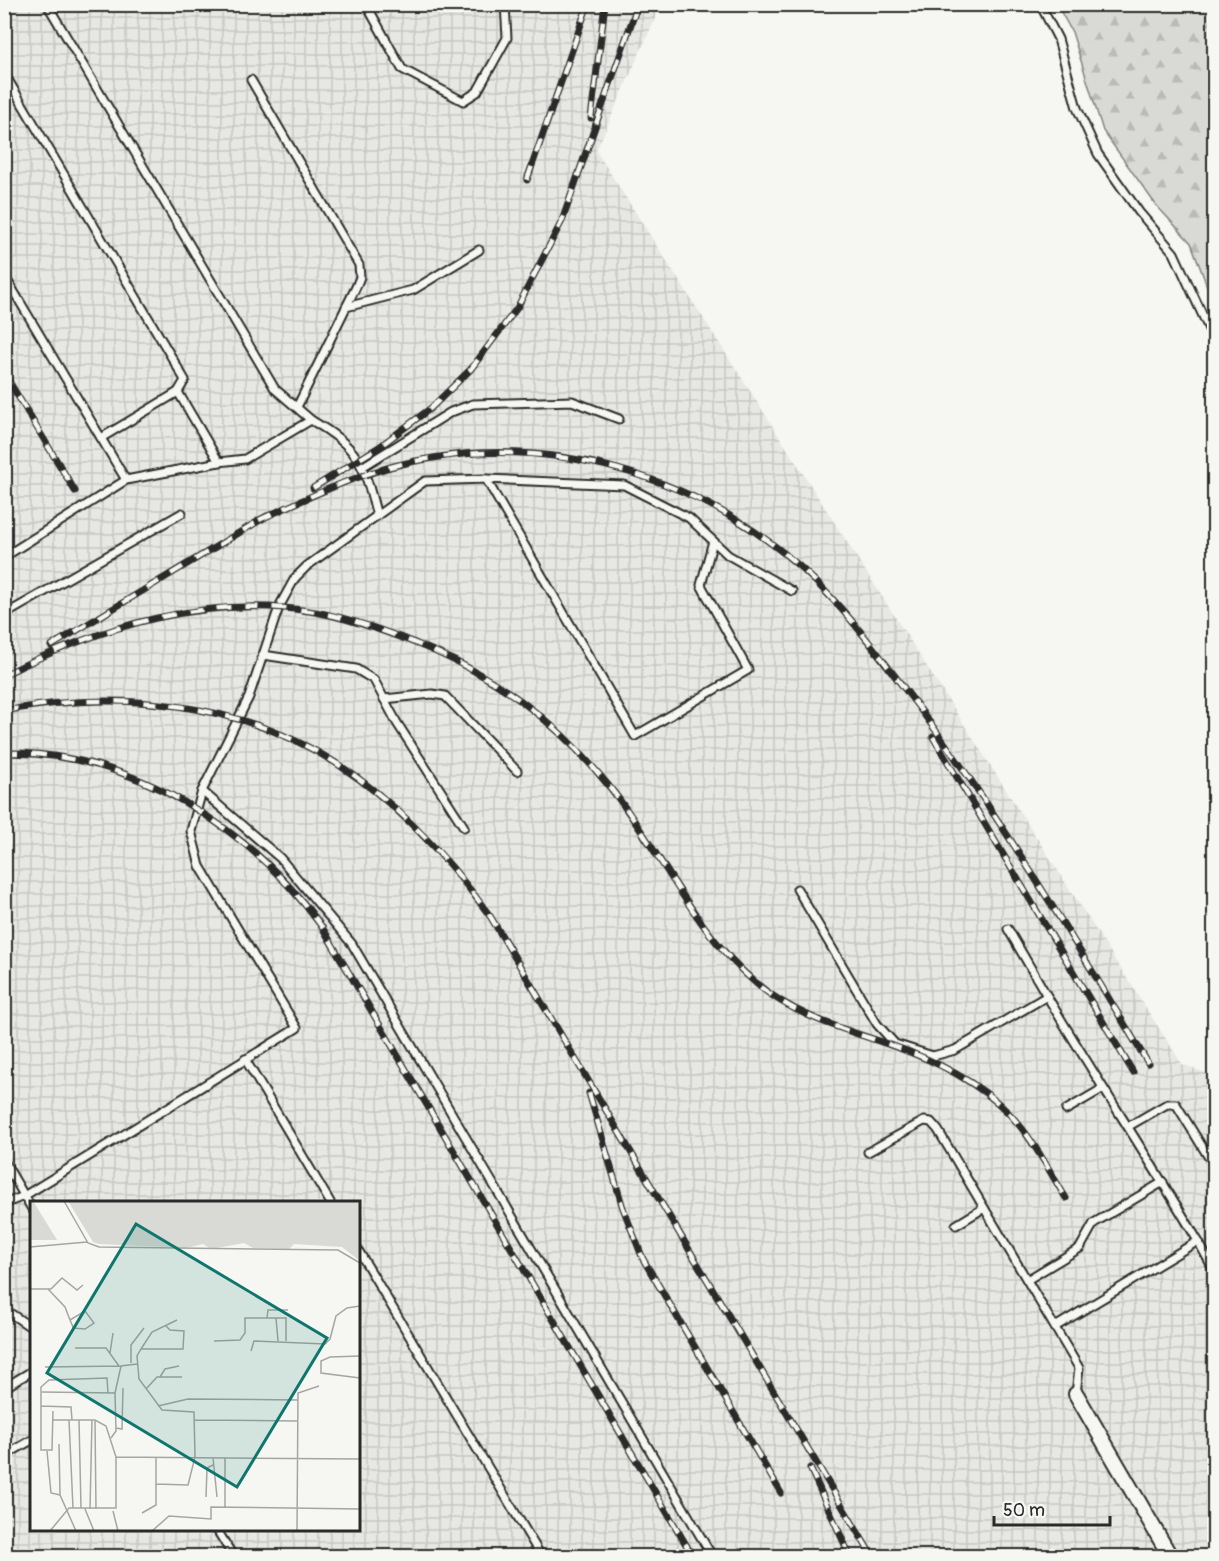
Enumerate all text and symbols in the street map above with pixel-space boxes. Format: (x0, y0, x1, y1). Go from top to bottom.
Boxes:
inset map (30, 1201, 360, 1531)
scale bar (994, 1489, 1110, 1527)
text: 50 m (1003, 1499, 1045, 1522)

